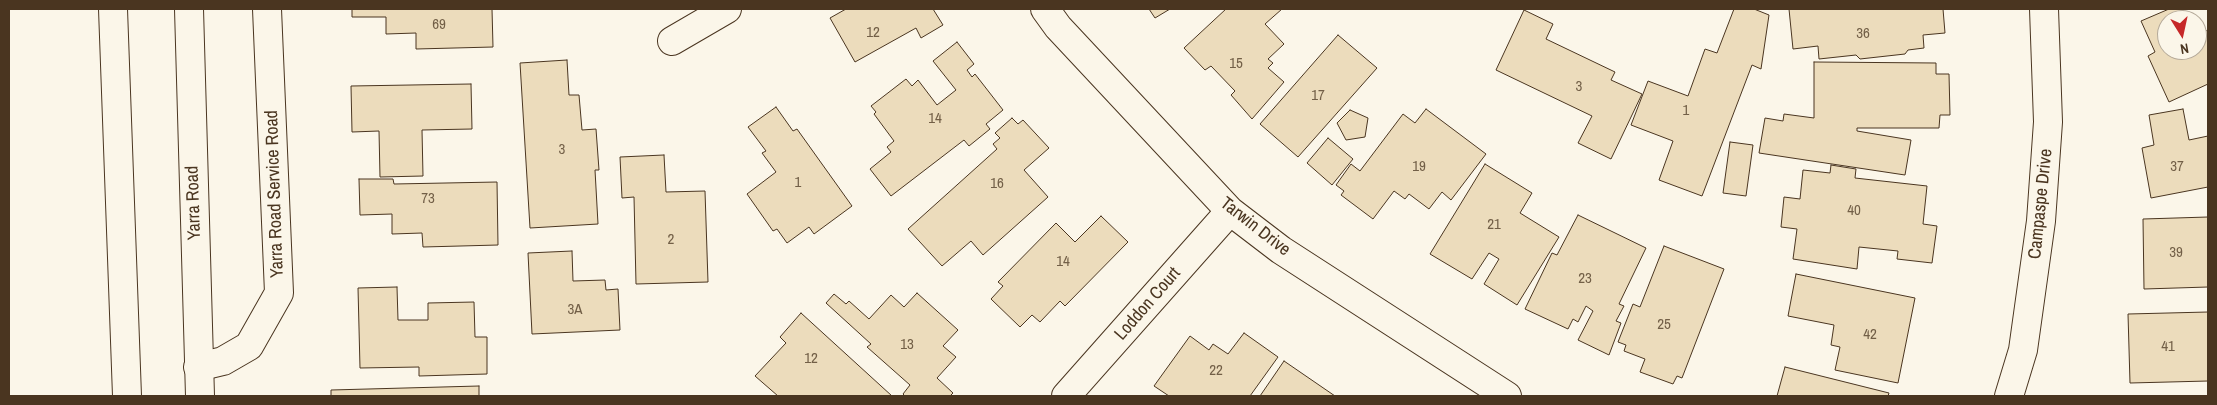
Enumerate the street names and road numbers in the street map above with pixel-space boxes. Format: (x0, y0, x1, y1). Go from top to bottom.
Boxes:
street label: Yarra Road Service Road (261, 110, 289, 278)
street label: Campaspe Drive (2024, 148, 2058, 260)
street label: Yarra Road (182, 165, 206, 241)
street label: Tarwin Drive (1216, 193, 1294, 261)
street label: Loddon Court (1111, 263, 1185, 345)

